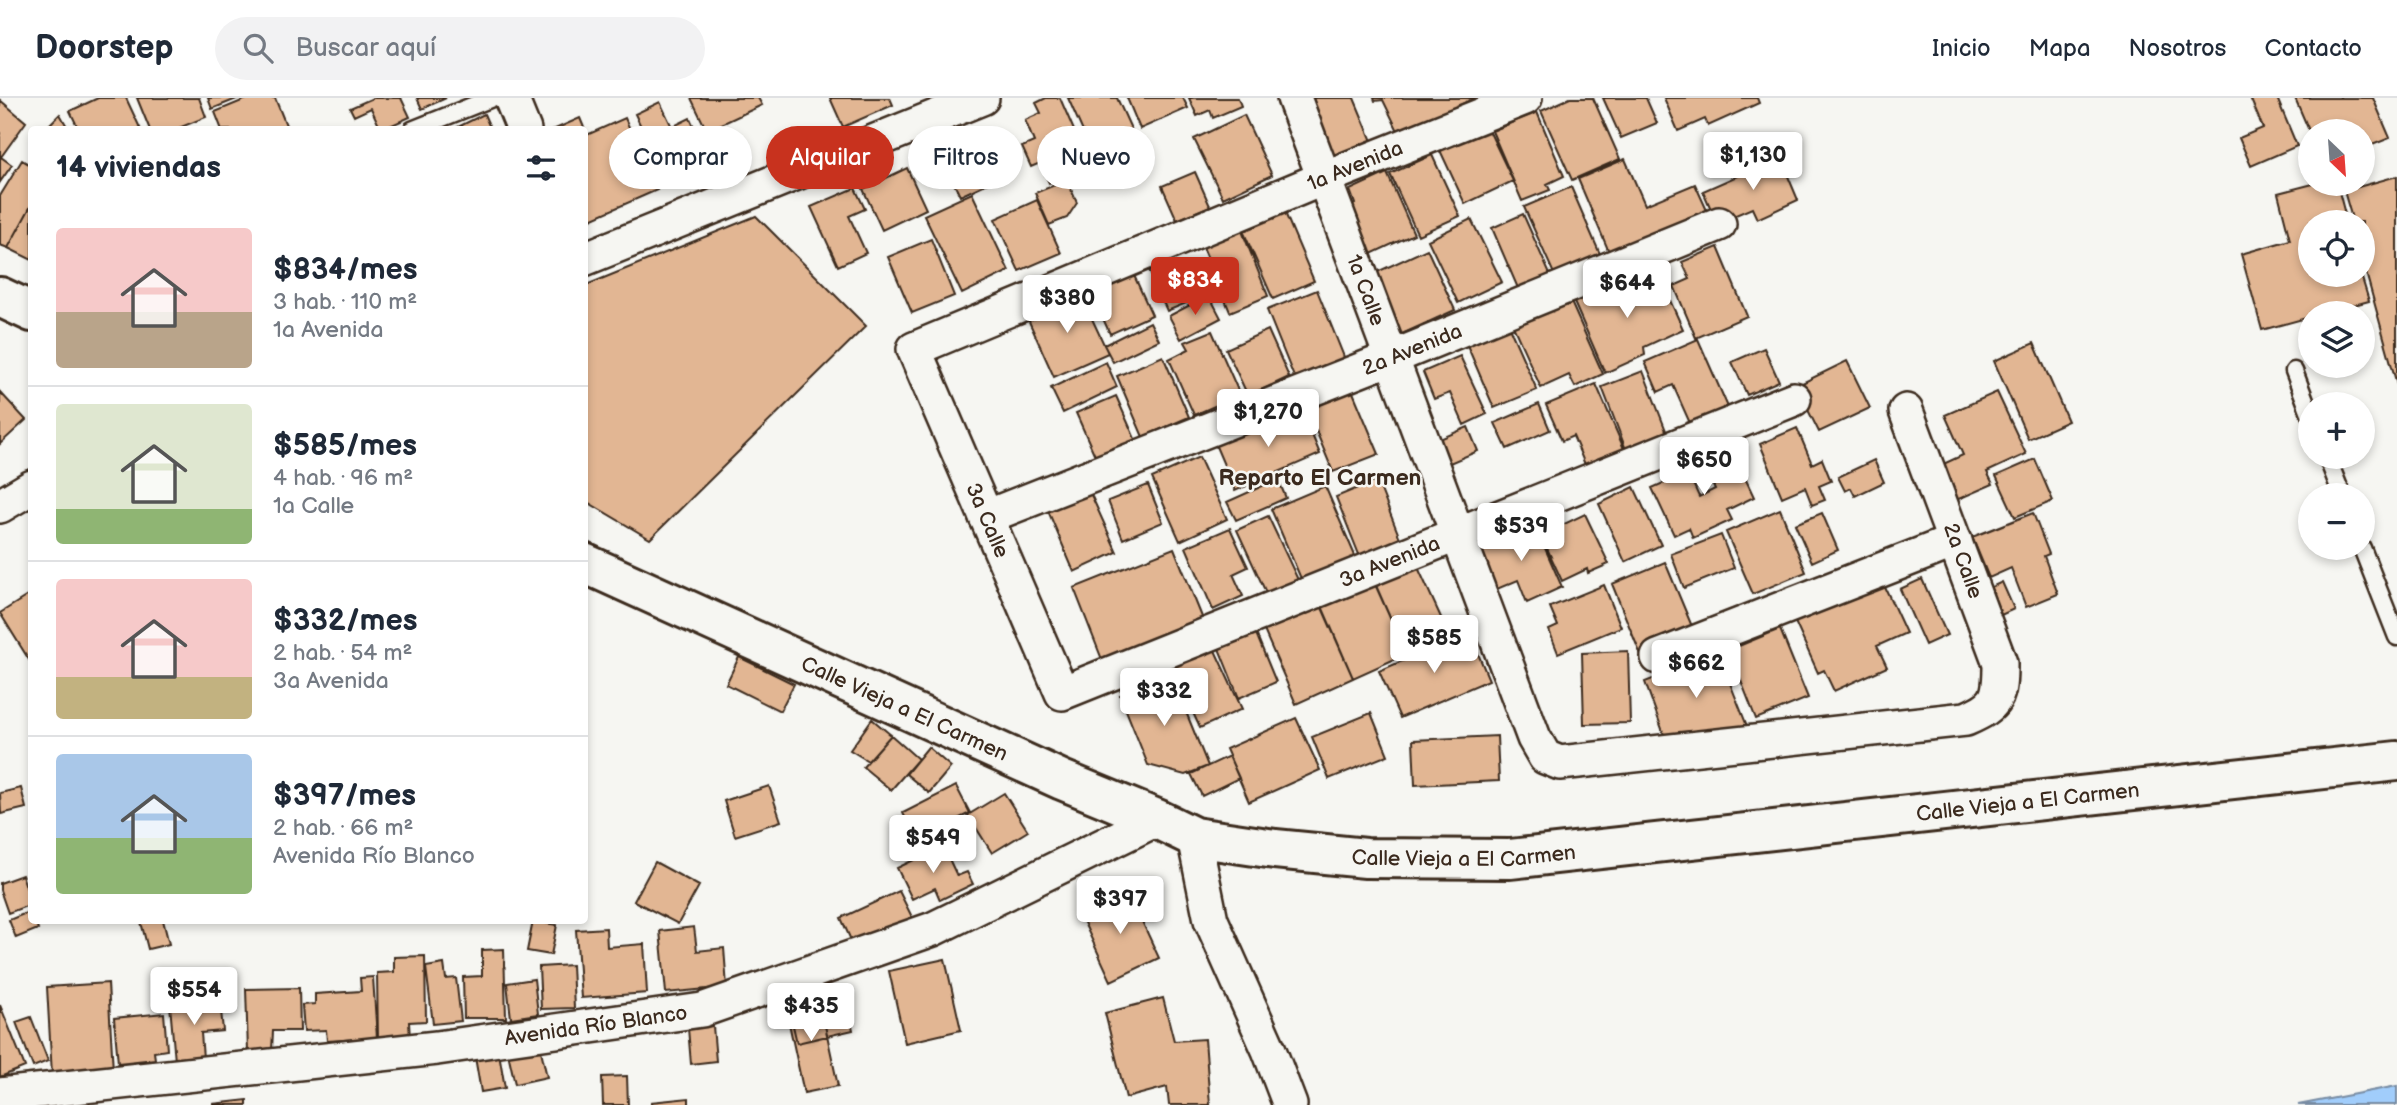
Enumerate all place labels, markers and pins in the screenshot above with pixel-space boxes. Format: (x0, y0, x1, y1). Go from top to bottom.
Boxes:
pin: $1,130 (1696, 132, 1810, 192)
pin: $834 (1154, 258, 1236, 317)
pin: $644 (1586, 260, 1668, 320)
pin: $380 (1026, 275, 1108, 335)
pin: $1,270 (1211, 390, 1325, 449)
pin: $650 (1663, 438, 1745, 497)
pin: $539 (1480, 504, 1562, 563)
pin: $585 (1393, 616, 1475, 675)
pin: $662 (1655, 640, 1737, 700)
pin: $332 (1123, 668, 1205, 728)
pin: $549 (892, 816, 974, 875)
pin: $397 (1079, 876, 1161, 936)
pin: $554 (153, 968, 235, 1027)
pin: $435 (770, 984, 852, 1043)

